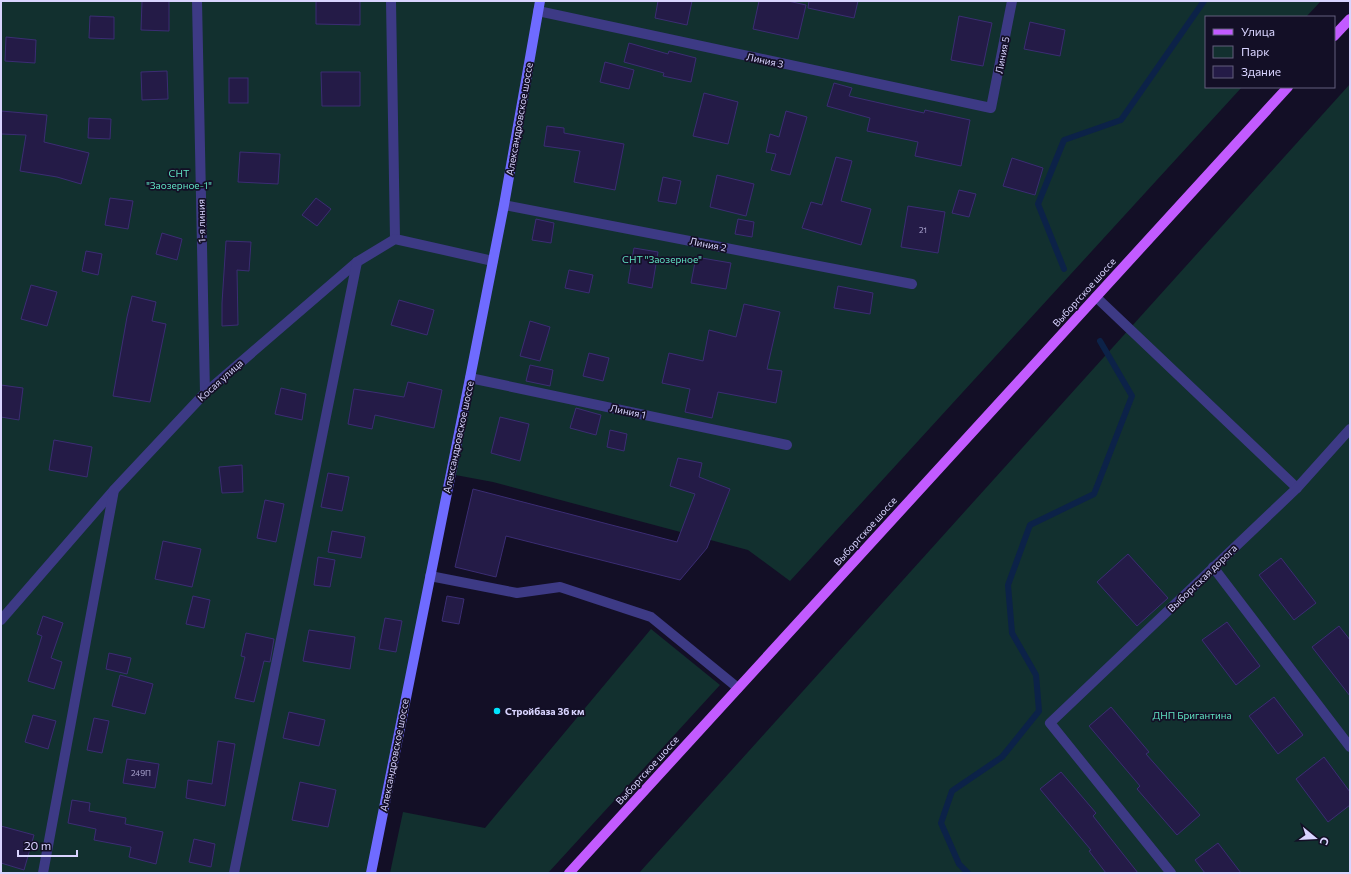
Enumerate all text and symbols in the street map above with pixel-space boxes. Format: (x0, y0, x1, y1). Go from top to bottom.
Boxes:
legend (1205, 16, 1335, 88)
text: Улица (1241, 24, 1275, 38)
street label: Линия 5 (993, 35, 1012, 75)
text: Парк (1241, 44, 1270, 58)
street label: Линия 3 (745, 50, 785, 70)
street label: Александровское шоссе (503, 62, 535, 176)
text: Здание (1241, 64, 1281, 78)
park label: СНТ "Заозерное-1" (146, 167, 212, 191)
street label: 1-я линия (195, 199, 207, 243)
house number: 21 (919, 225, 927, 235)
street label: Линия 2 (688, 235, 728, 254)
park label: СНТ "Заозерное" (622, 253, 702, 265)
street label: Выборгское шоссе (1050, 255, 1118, 329)
street label: Косая улица (195, 356, 245, 404)
street label: Александровское шоссе (440, 380, 476, 494)
street label: Линия 1 (609, 401, 647, 421)
street label: Выборгское шоссе (831, 494, 899, 568)
street label: Выборгская дорога (1165, 542, 1239, 614)
street label: Александровское шоссе (377, 698, 411, 812)
place label: Стройбаза 36 км (505, 705, 585, 717)
marker: Стройбаза 36 км (492, 706, 502, 716)
park label: ДНП Бригантина (1152, 709, 1232, 721)
street label: Выборгское шоссе (613, 733, 681, 807)
house number: 249П (131, 768, 151, 778)
north arrow (1295, 818, 1335, 858)
scale bar (18, 832, 77, 858)
text: С (1317, 836, 1332, 847)
text: 20 m (24, 838, 51, 852)

